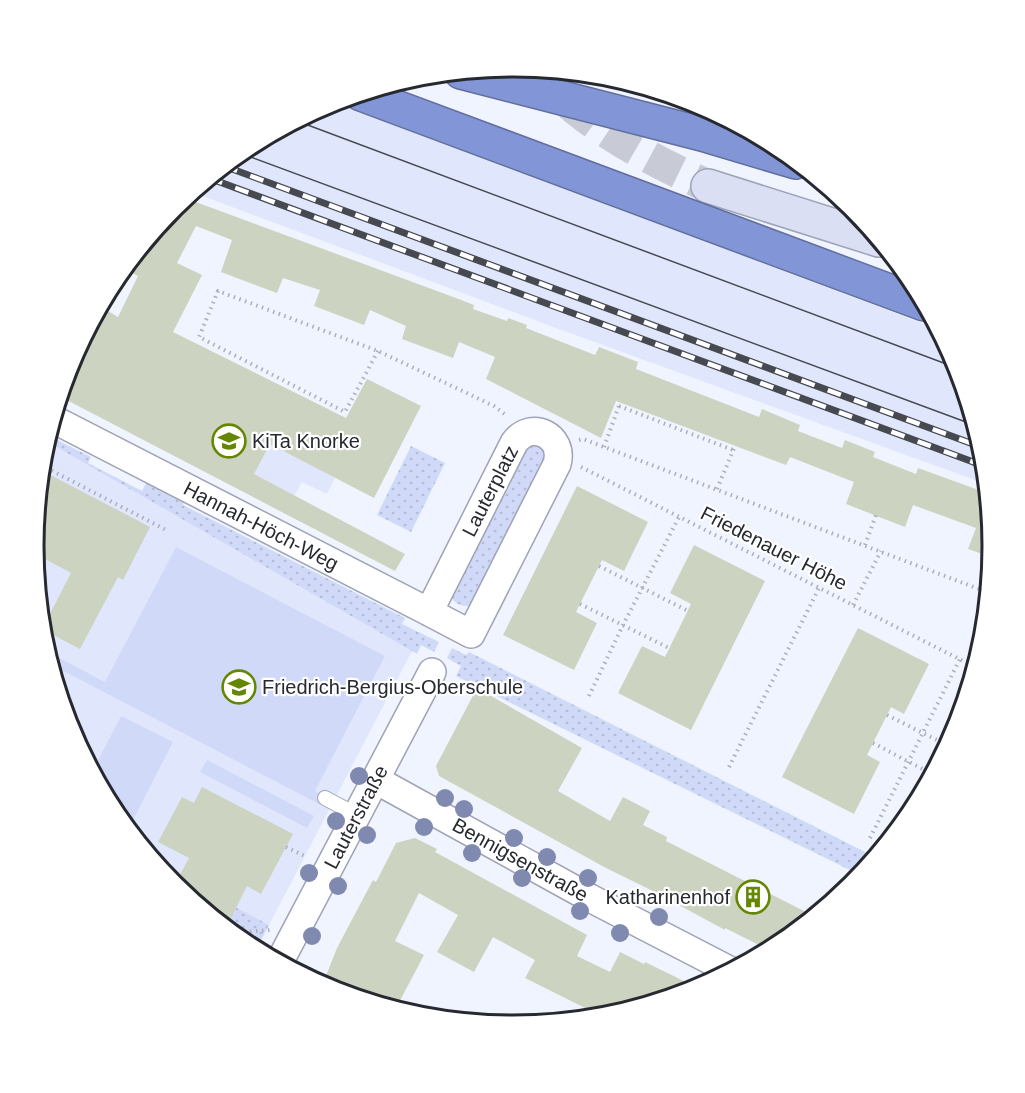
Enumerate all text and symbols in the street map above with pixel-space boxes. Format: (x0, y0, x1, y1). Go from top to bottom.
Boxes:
school or university icon: KiTa Knorke (211, 423, 247, 459)
place label: KiTa Knorke (252, 430, 360, 452)
street label: Lauterplatz (458, 442, 522, 540)
street label: Hannah-Höch-Weg (180, 477, 342, 575)
street label: Friedenauer Höhe (697, 502, 851, 594)
school or university icon: Friedrich-Bergius-Oberschule (221, 669, 257, 705)
place label: Friedrich-Bergius-Oberschule (262, 676, 523, 698)
street label: Lauterstraße (320, 762, 392, 872)
street label: Bennigsenstraße (449, 814, 592, 906)
building icon: Katharinenhof (735, 879, 771, 915)
place label: Katharinenhof (605, 886, 730, 908)

